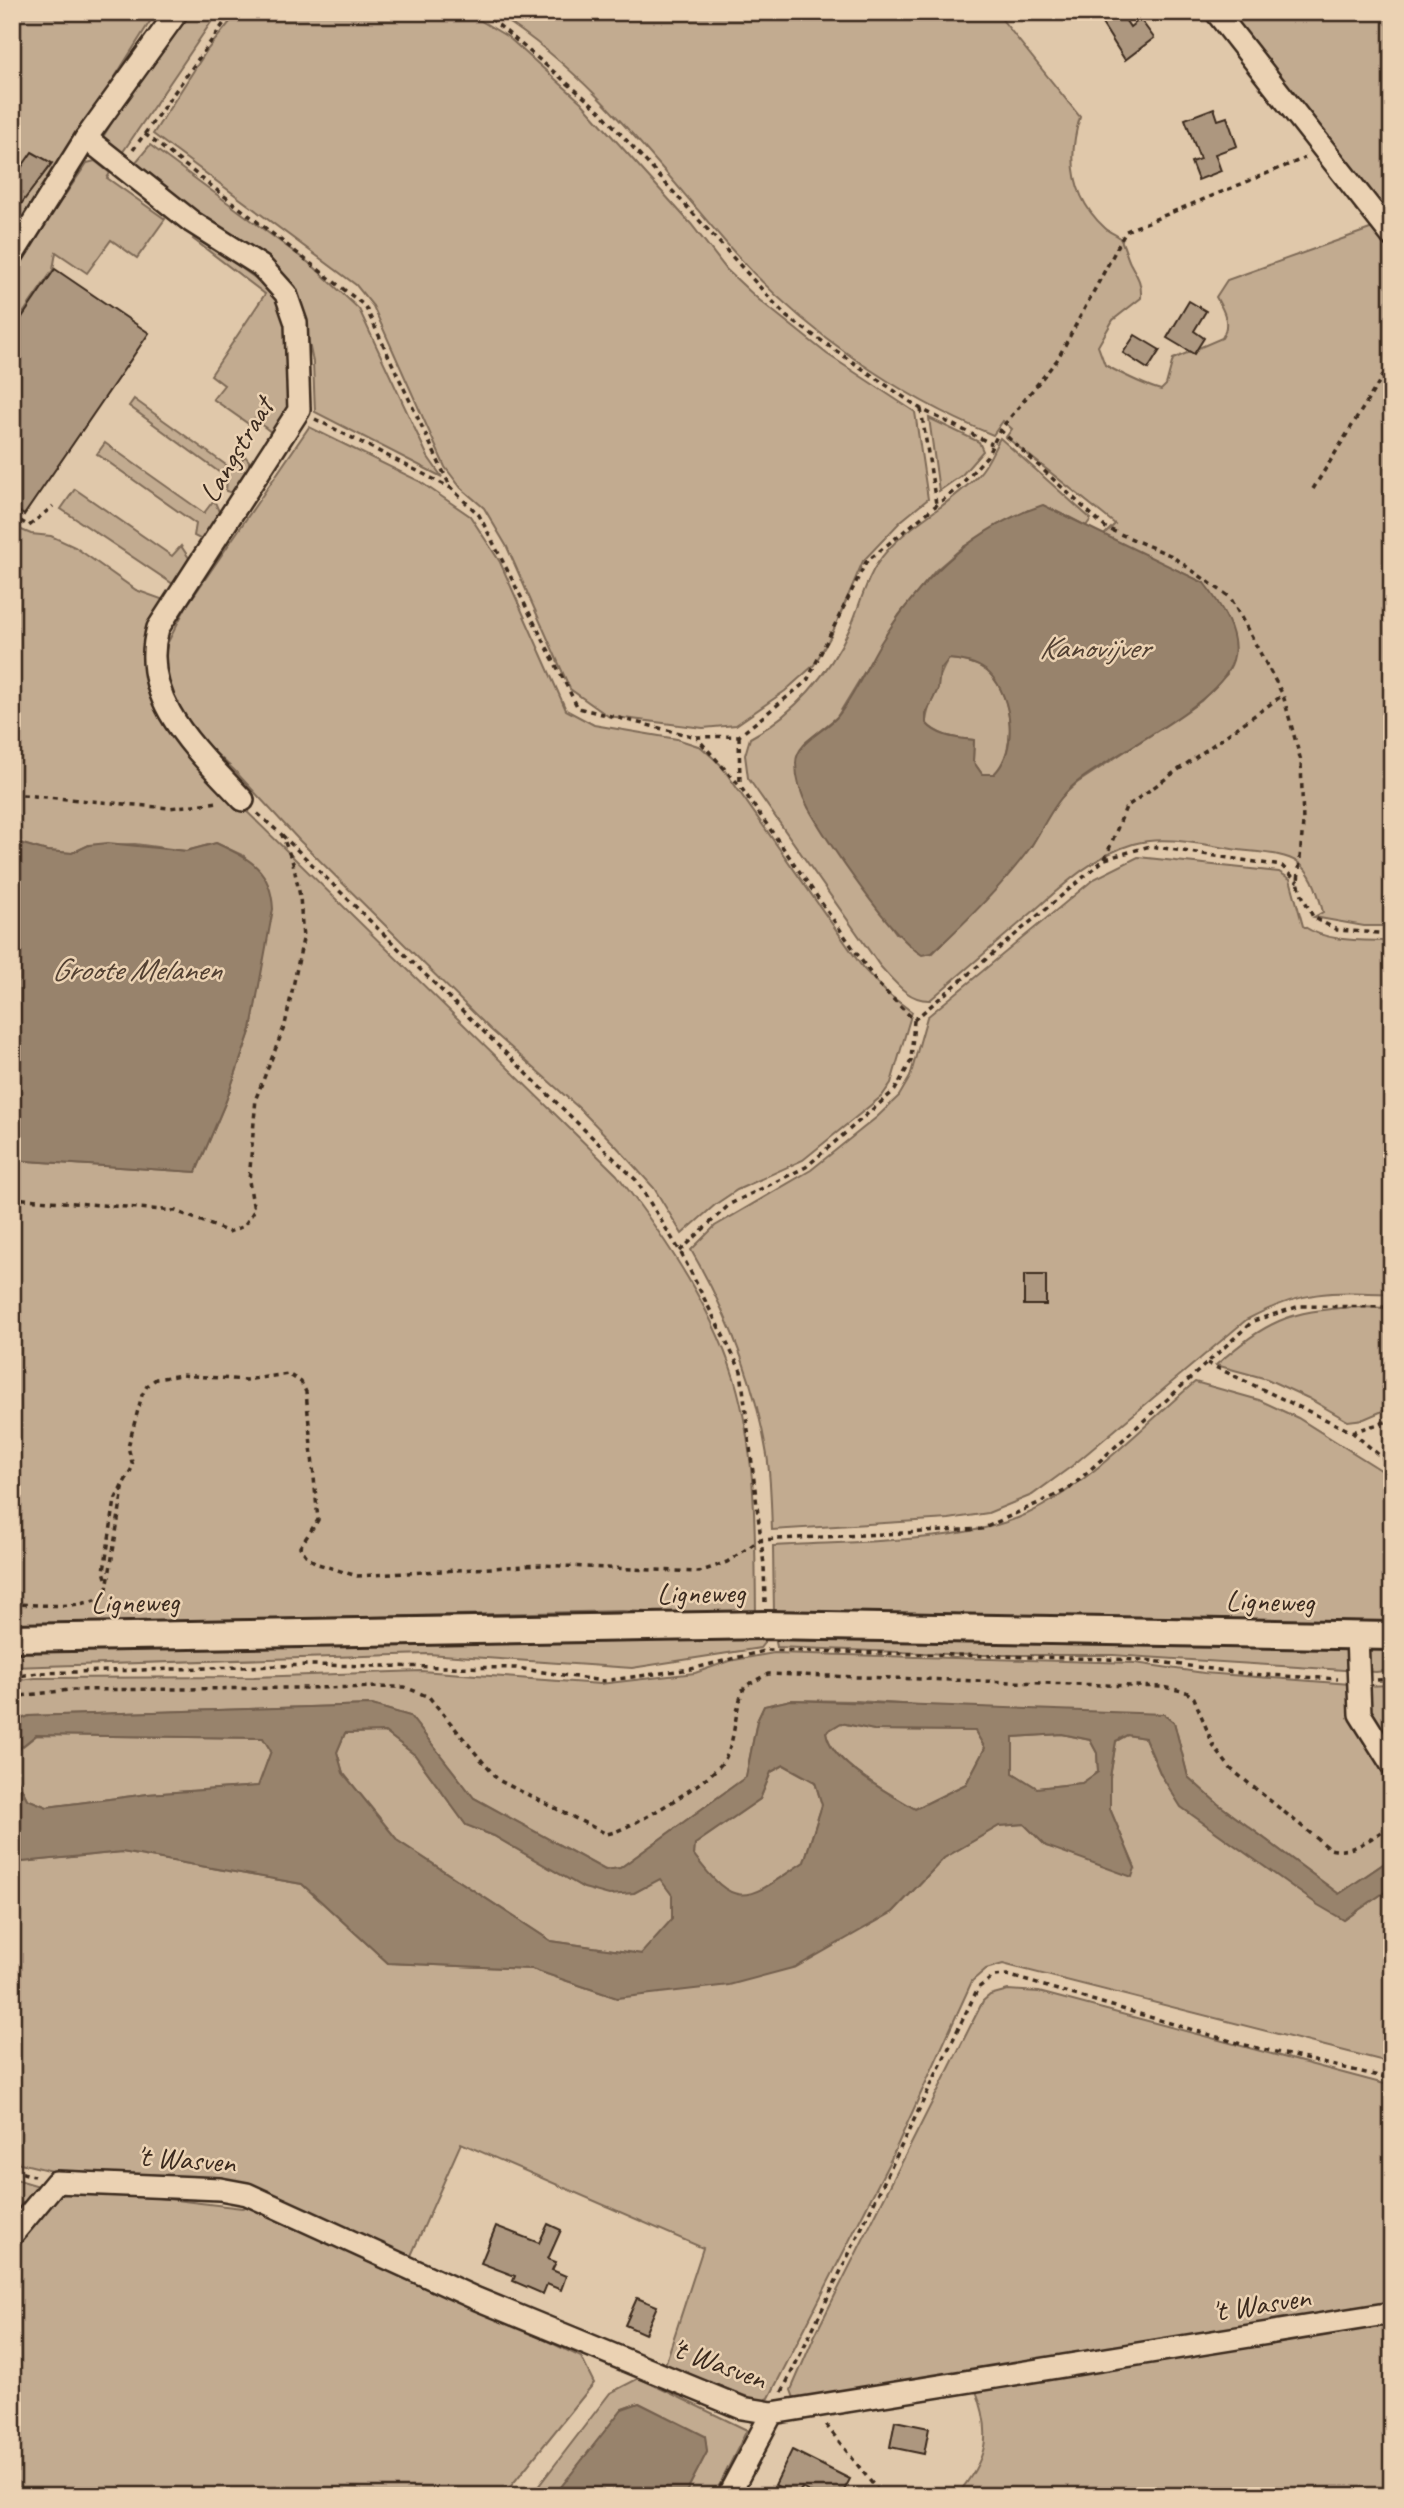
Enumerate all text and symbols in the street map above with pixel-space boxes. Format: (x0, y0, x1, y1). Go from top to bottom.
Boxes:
street label: Langstraat (190, 387, 284, 509)
water label: Kanovijver (1039, 627, 1153, 668)
water label: Groote Melanen (51, 949, 223, 990)
street label: Ligneweg (656, 1573, 747, 1613)
street label: Ligneweg (1225, 1581, 1316, 1621)
street label: Ligneweg (90, 1582, 181, 1622)
street label: 't Wasven (135, 2137, 238, 2182)
street label: 't Wasven (1209, 2277, 1314, 2330)
street label: 't Wasven (666, 2328, 773, 2398)

